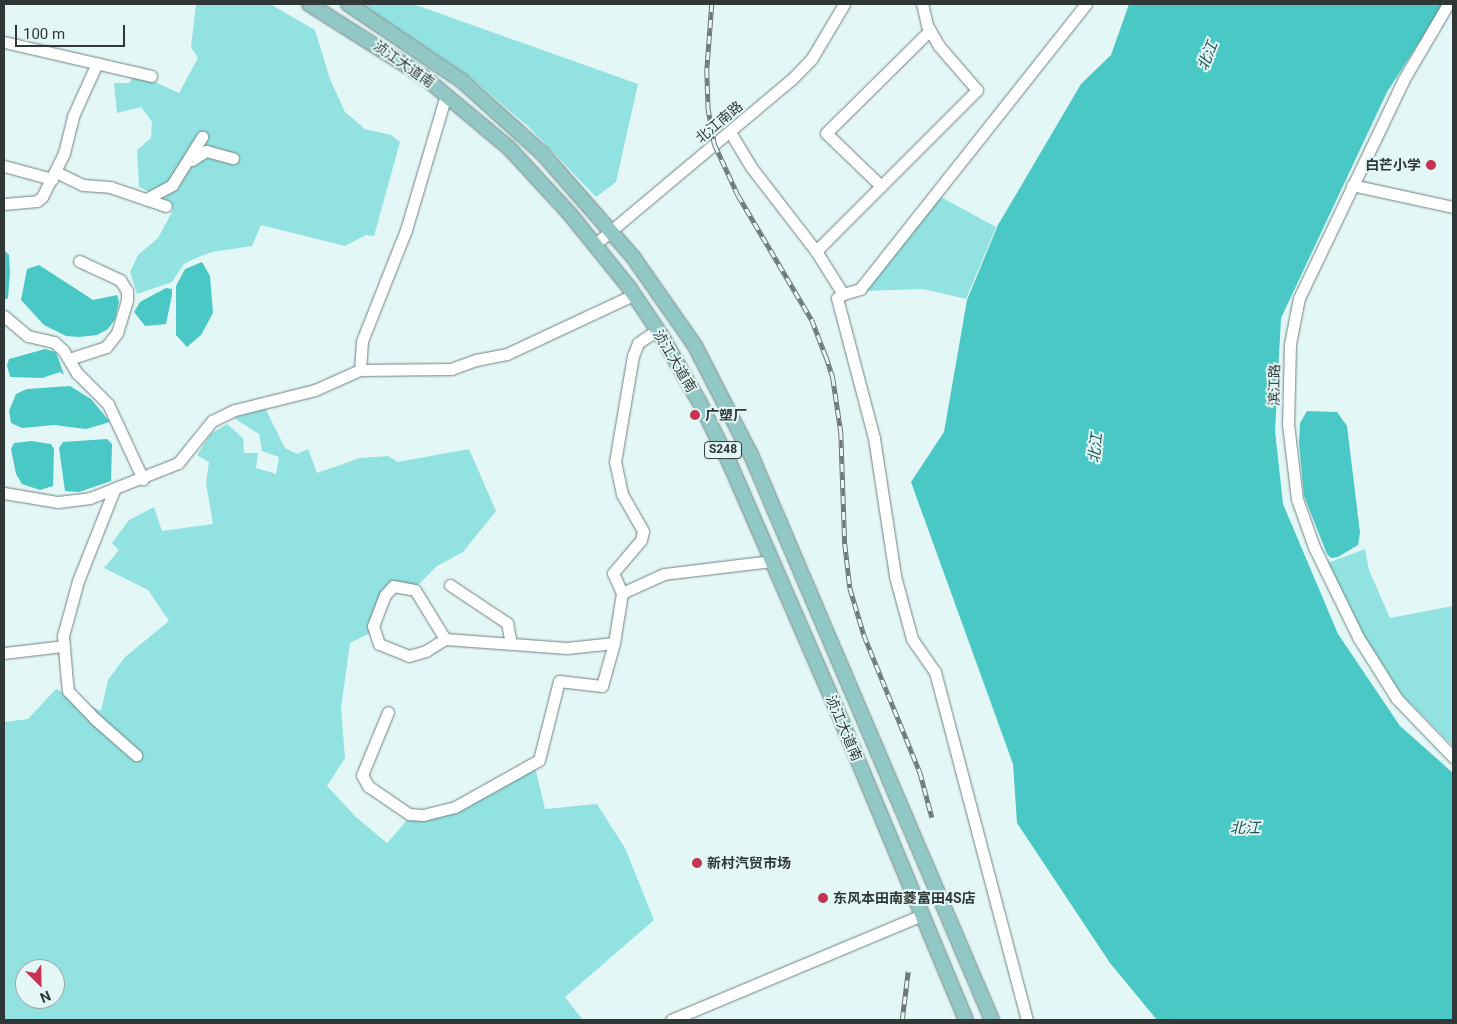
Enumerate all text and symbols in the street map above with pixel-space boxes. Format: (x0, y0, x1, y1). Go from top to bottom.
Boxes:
scale bar (18, 15, 128, 47)
text: 100 m (23, 25, 65, 43)
street label: 浈江大道南 (371, 37, 437, 91)
water label: 北江 (1194, 39, 1222, 73)
street label: 北江南路 (692, 98, 746, 146)
place label: 白芒小学 (1365, 157, 1421, 173)
marker: 白芒小学 (1425, 159, 1437, 171)
street label: 浈江大道南 (650, 327, 700, 395)
street label: 滨江路 (1265, 364, 1283, 406)
place label: 广塑厂 (705, 407, 747, 423)
marker: 广塑厂 (689, 409, 701, 421)
water label: 北江 (1085, 432, 1107, 464)
road number: S248 (703, 440, 743, 460)
street label: 浈江大道南 (823, 693, 865, 763)
water label: 北江 (1230, 820, 1260, 838)
place label: 新村汽贸市场 (707, 855, 791, 871)
marker: 新村汽贸市场 (691, 857, 703, 869)
place label: 东风本田南菱富田4S店 (833, 890, 976, 906)
marker: 东风本田南菱富田4S店 (817, 892, 829, 904)
north arrow (15, 959, 65, 1009)
text: N (38, 988, 53, 1006)

